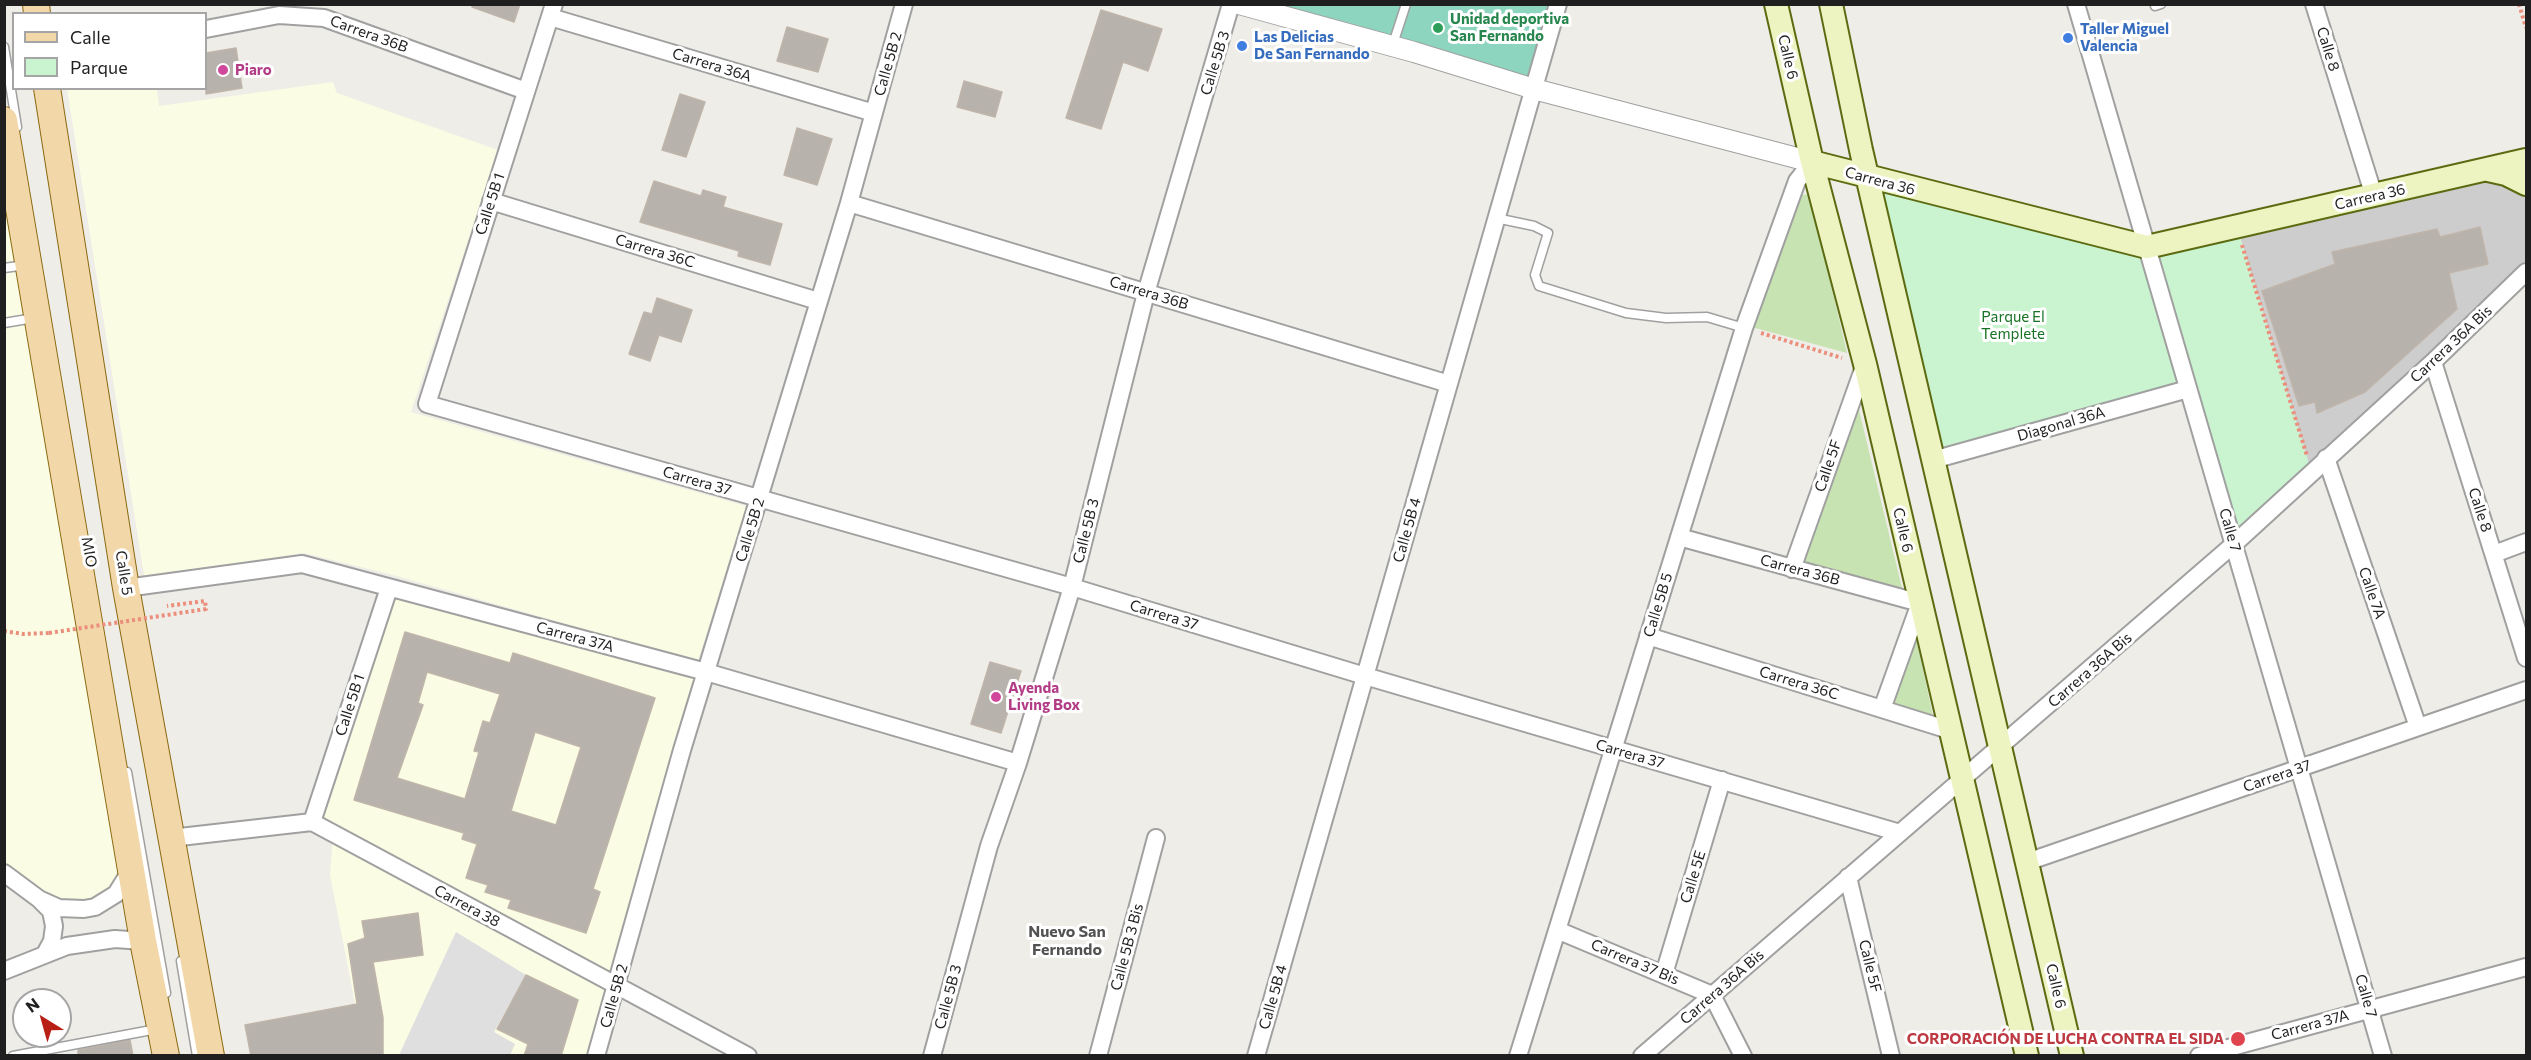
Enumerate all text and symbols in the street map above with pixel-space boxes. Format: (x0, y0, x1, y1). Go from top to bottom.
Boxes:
place label: Unidad deportiva San Fernando (1450, 10, 1569, 45)
legend (12, 12, 207, 90)
street label: Carrera 36B (328, 12, 410, 56)
place label: Taller Miguel Valencia (2080, 20, 2169, 55)
marker: Unidad deportiva San Fernando (1431, 21, 1445, 35)
street label: Calle 8 (2313, 25, 2343, 73)
text: Calle (70, 26, 110, 48)
place label: Las Delicias De San Fernando (1254, 28, 1370, 63)
street label: Calle 5B 3 (1197, 29, 1233, 97)
street label: Calle 5B 2 (870, 30, 906, 98)
marker: Taller Miguel Valencia (2061, 31, 2075, 45)
street label: Calle 6 (1774, 33, 1802, 81)
marker: Las Delicias De San Fernando (1235, 39, 1249, 53)
street label: Carrera 36A (670, 44, 754, 86)
text: Parque (70, 56, 128, 78)
place label: Piaro (235, 61, 272, 79)
marker: Piaro (216, 63, 230, 77)
street label: Carrera 36 (1843, 163, 1917, 199)
street label: Calle 5B 1 (472, 171, 508, 237)
street label: Carrera 36 (2333, 180, 2407, 214)
street label: Carrera 36C (613, 230, 697, 272)
street label: Carrera 36B (1107, 272, 1191, 314)
street label: Carrera 36A Bis (2406, 302, 2496, 386)
park label: Parque El Templete (1981, 308, 2045, 343)
street label: Diagonal 36A (2015, 403, 2107, 445)
street label: Calle 5F (1811, 438, 1845, 494)
street label: Carrera 37 (661, 463, 733, 499)
street label: Calle 8 (2464, 486, 2496, 534)
street label: Calle 5B 4 (1389, 495, 1425, 565)
street label: Calle 5B 2 (732, 496, 768, 564)
street label: Calle 5B 3 (1069, 497, 1103, 565)
street label: Calle 6 (1889, 506, 1917, 554)
street label: Calle 7 (2215, 506, 2245, 554)
street label: MIO (77, 535, 101, 569)
street label: Calle 5 (112, 549, 136, 597)
street label: Carrera 36B (1758, 551, 1842, 589)
street label: Calle 7A (2355, 565, 2389, 621)
street label: Calle 5B 5 (1640, 571, 1676, 639)
street label: Carrera 37 (1128, 596, 1200, 634)
street label: Carrera 37A (534, 618, 616, 656)
street label: Carrera 36A Bis (2044, 629, 2136, 711)
street label: Carrera 36C (1757, 662, 1841, 704)
street label: Calle 5B 1 (332, 672, 368, 738)
place label: Ayenda Living Box (1008, 679, 1080, 714)
marker: Ayenda Living Box (989, 690, 1003, 704)
street label: Carrera 37 (1594, 736, 1666, 772)
street label: Carrera 37 (2241, 756, 2313, 796)
street label: Calle 5E (1676, 849, 1710, 905)
street label: Carrera 38 (431, 881, 503, 931)
street label: Calle 5B 3 Bis (1107, 901, 1147, 993)
district label: Nuevo San Fernando (1028, 922, 1106, 960)
street label: Carrera 37 Bis (1588, 935, 1682, 989)
street label: Calle 5F (1855, 938, 1885, 994)
street label: Carrera 36A Bis (1676, 946, 1768, 1028)
street label: Calle 5B 2 (596, 962, 632, 1030)
street label: Calle 5B 4 (1255, 962, 1291, 1032)
street label: Calle 6 (2042, 962, 2070, 1010)
street label: Calle 5B 3 (931, 963, 965, 1031)
street label: Calle 7 (2351, 972, 2381, 1020)
north arrow (12, 988, 72, 1048)
text: N (22, 994, 43, 1016)
street label: Carrera 37A (2269, 1006, 2351, 1044)
place label: CORPORACIÓN DE LUCHA CONTRA EL SIDA (1907, 1030, 2224, 1048)
marker: CORPORACIÓN DE LUCHA CONTRA EL SIDA (2229, 1030, 2247, 1048)

